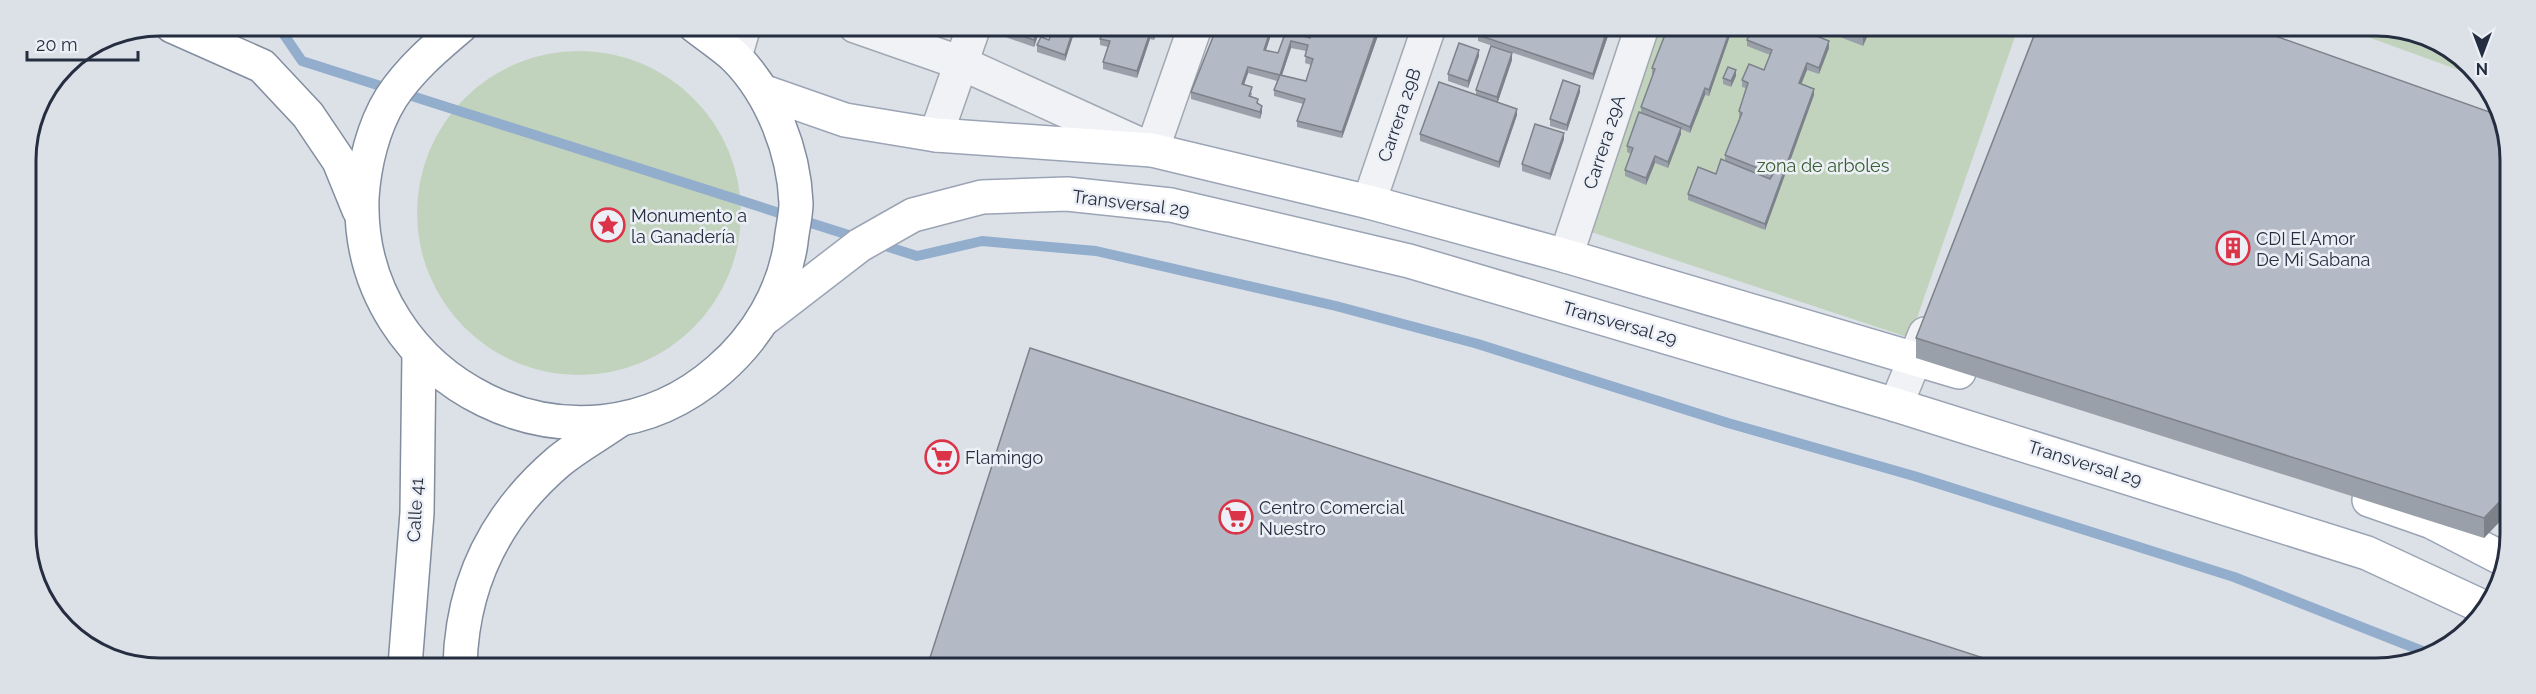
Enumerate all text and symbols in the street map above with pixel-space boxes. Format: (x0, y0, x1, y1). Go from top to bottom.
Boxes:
scale bar (27, 24, 138, 62)
north arrow (2452, 24, 2512, 84)
text: 20 m (36, 34, 78, 55)
text: N (2476, 59, 2488, 78)
street label: Carrera 29B (1373, 65, 1425, 165)
street label: Carrera 29A (1579, 92, 1629, 192)
park label: zona de arboles (1757, 155, 1890, 176)
street label: Transversal 29 (1071, 185, 1191, 221)
place label: Monumento a la Ganadería (631, 205, 747, 247)
place icon: Monumento a la Ganadería (590, 207, 626, 243)
place label: CDI El Amor De Mi Sabana (2256, 228, 2370, 270)
building icon: CDI El Amor De Mi Sabana (2215, 230, 2251, 266)
street label: Transversal 29 (1560, 297, 1680, 349)
street label: Transversal 29 (2026, 436, 2144, 490)
supermarket icon: Flamingo (924, 439, 960, 475)
place label: Flamingo (965, 447, 1043, 468)
street label: Calle 41 (403, 477, 427, 543)
place label: Centro Comercial Nuestro (1259, 497, 1404, 539)
supermarket icon: Centro Comercial Nuestro (1218, 499, 1254, 535)

